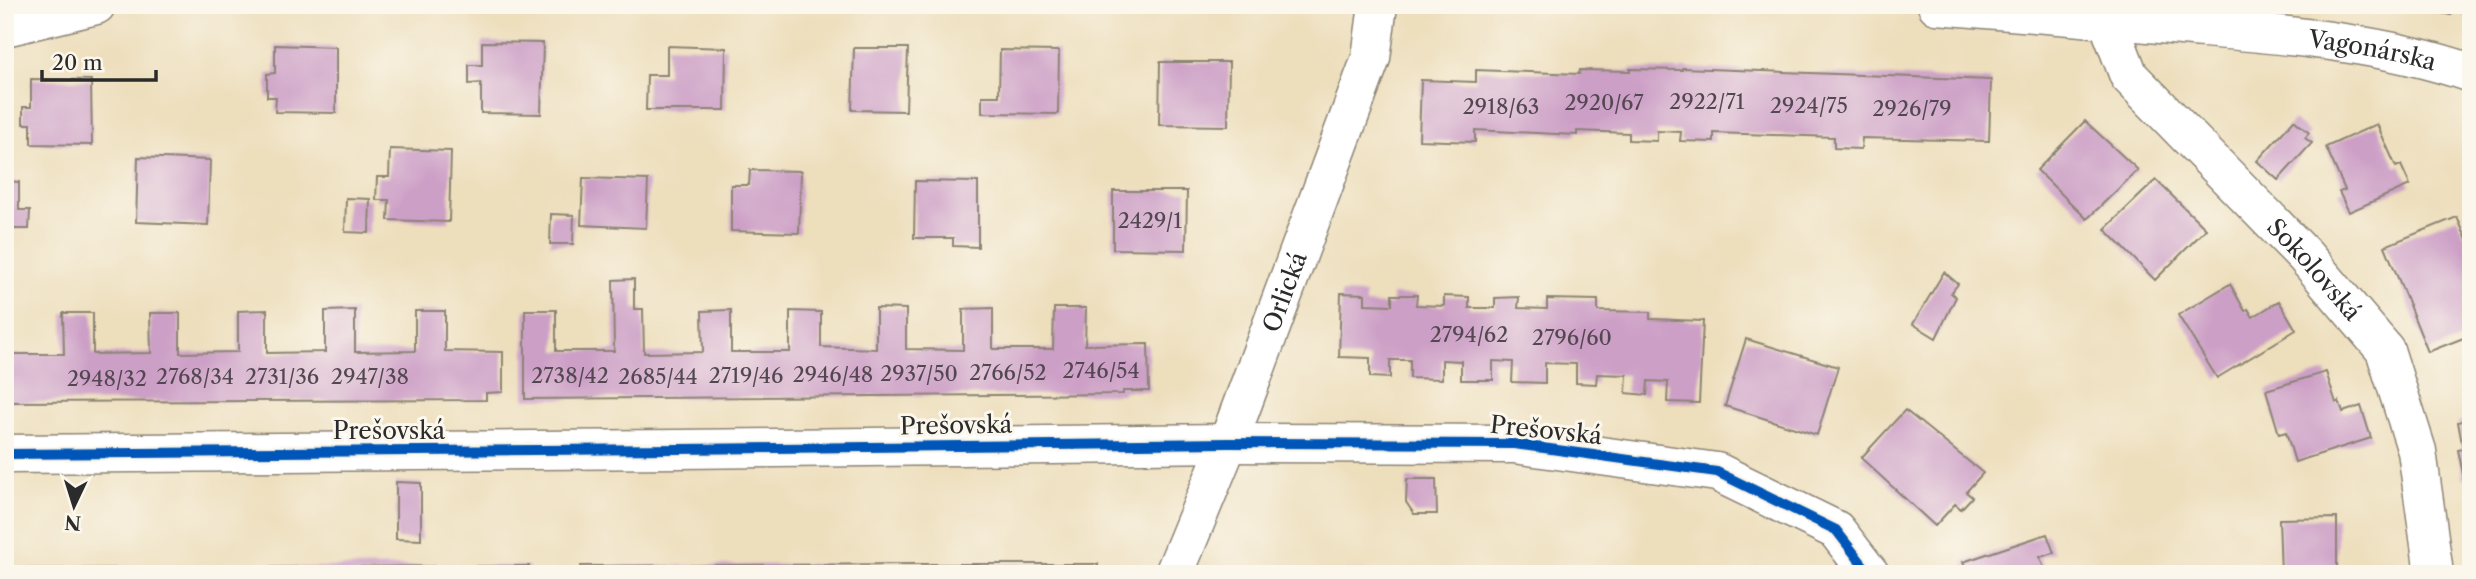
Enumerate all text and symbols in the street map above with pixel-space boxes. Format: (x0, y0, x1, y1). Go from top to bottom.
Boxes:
street label: Vagonárska (2306, 24, 2440, 76)
scale bar (42, 38, 156, 82)
text: 20 m (52, 50, 103, 75)
house number: 2922/71 (1669, 89, 1745, 114)
house number: 2920/67 (1565, 90, 1644, 115)
house number: 2924/75 (1770, 93, 1848, 118)
house number: 2918/63 (1463, 94, 1539, 119)
house number: 2926/79 (1873, 96, 1951, 121)
house number: 2429/1 (1118, 208, 1182, 233)
street label: Sokolovská (2262, 212, 2368, 326)
street label: Orlická (1256, 247, 1312, 336)
house number: 2794/62 (1430, 322, 1508, 347)
house number: 2796/60 (1532, 325, 1612, 350)
house number: 2746/54 (1062, 358, 1140, 383)
house number: 2766/52 (969, 360, 1047, 385)
house number: 2937/50 (880, 361, 958, 386)
house number: 2946/48 (793, 362, 873, 387)
house number: 2738/42 (531, 363, 609, 388)
house number: 2719/46 (709, 363, 783, 388)
house number: 2768/34 (156, 364, 234, 389)
house number: 2731/36 (245, 364, 319, 389)
house number: 2947/38 (331, 364, 409, 389)
house number: 2685/44 (618, 364, 698, 389)
house number: 2948/32 (67, 366, 147, 391)
street label: Prešovská (899, 410, 1013, 440)
street label: Prešovská (1489, 410, 1604, 450)
street label: Prešovská (333, 416, 446, 445)
north arrow (38, 470, 108, 540)
text: N (64, 510, 82, 535)

